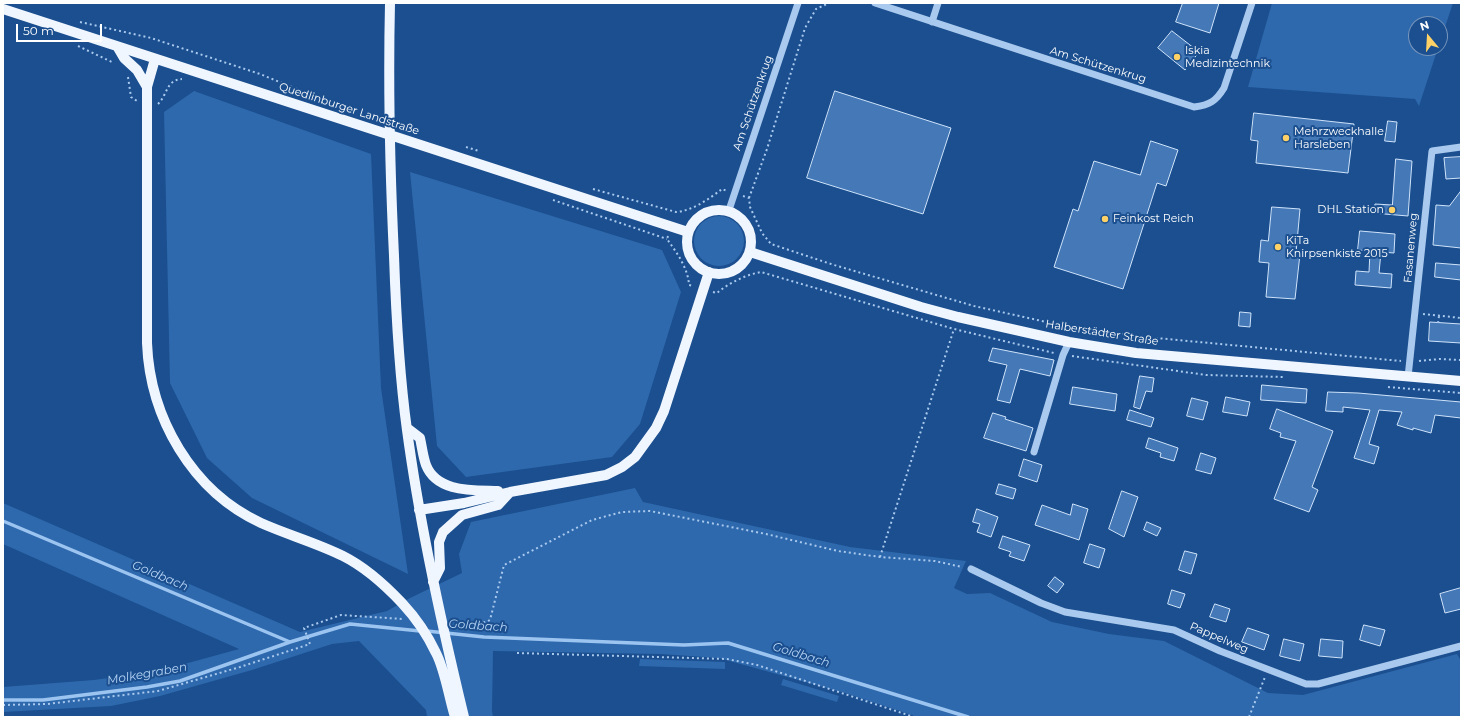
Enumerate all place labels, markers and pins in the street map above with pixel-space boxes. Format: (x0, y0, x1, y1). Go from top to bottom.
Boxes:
place label: Iskia Medizintechnik (1185, 44, 1270, 70)
marker: Iskia Medizintechnik (1172, 52, 1182, 62)
place label: Mehrzweckhalle Harsleben (1294, 125, 1384, 151)
marker: Mehrzweckhalle Harsleben (1281, 133, 1291, 143)
place label: DHL Station (1317, 203, 1384, 217)
marker: DHL Station (1387, 205, 1397, 215)
place label: Feinkost Reich (1113, 212, 1194, 226)
marker: Feinkost Reich (1100, 214, 1110, 224)
place label: KiTa Knirpsenkiste 2015 (1286, 234, 1388, 260)
marker: KiTa Knirpsenkiste 2015 (1273, 242, 1283, 252)

